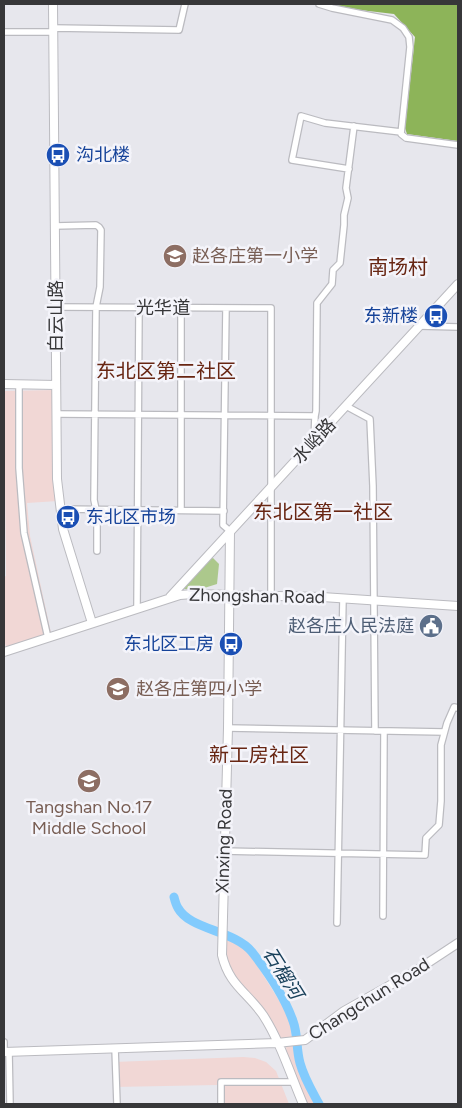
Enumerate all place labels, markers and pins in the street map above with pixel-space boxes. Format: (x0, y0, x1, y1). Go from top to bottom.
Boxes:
bus stop icon: 沟北楼 (45, 142, 71, 168)
place label: 沟北楼 (76, 144, 130, 166)
school or university icon: 赵各庄第一小学 (162, 243, 188, 269)
place label: 赵各庄第一小学 (192, 245, 318, 267)
bus stop icon: 东新楼 (423, 303, 449, 329)
place label: 东新楼 (364, 305, 418, 327)
bus stop icon: 东北区市场 (55, 504, 81, 530)
place label: 东北区市场 (86, 506, 176, 528)
public building icon: 赵各庄人民法庭 (418, 613, 444, 639)
place label: 赵各庄人民法庭 (288, 615, 414, 637)
bus stop icon: 东北区工房 (218, 631, 244, 657)
place label: 东北区工房 (124, 633, 214, 655)
school or university icon: 赵各庄第四小学 (105, 676, 131, 702)
place label: 赵各庄第四小学 (136, 678, 262, 700)
school or university icon: Tangshan No.17 Middle School (76, 768, 102, 794)
place label: Tangshan No.17 Middle School (26, 796, 152, 839)

